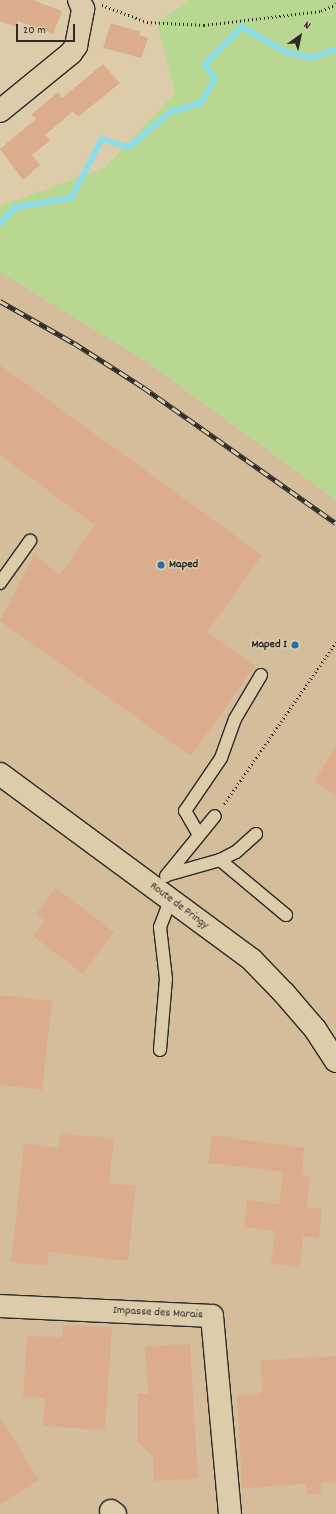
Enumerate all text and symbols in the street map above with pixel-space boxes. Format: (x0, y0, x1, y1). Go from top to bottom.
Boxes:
scale bar (18, 16, 77, 42)
north arrow (280, 16, 320, 56)
text: N (300, 18, 313, 34)
text: 20 m (23, 22, 46, 39)
place label: Maped (169, 558, 198, 572)
marker: Maped (156, 560, 166, 570)
place label: Maped I (251, 638, 287, 652)
marker: Maped I (290, 640, 300, 650)
street label: Route de Pringy (147, 879, 211, 933)
street label: Impasse des Marais (113, 1303, 203, 1323)

